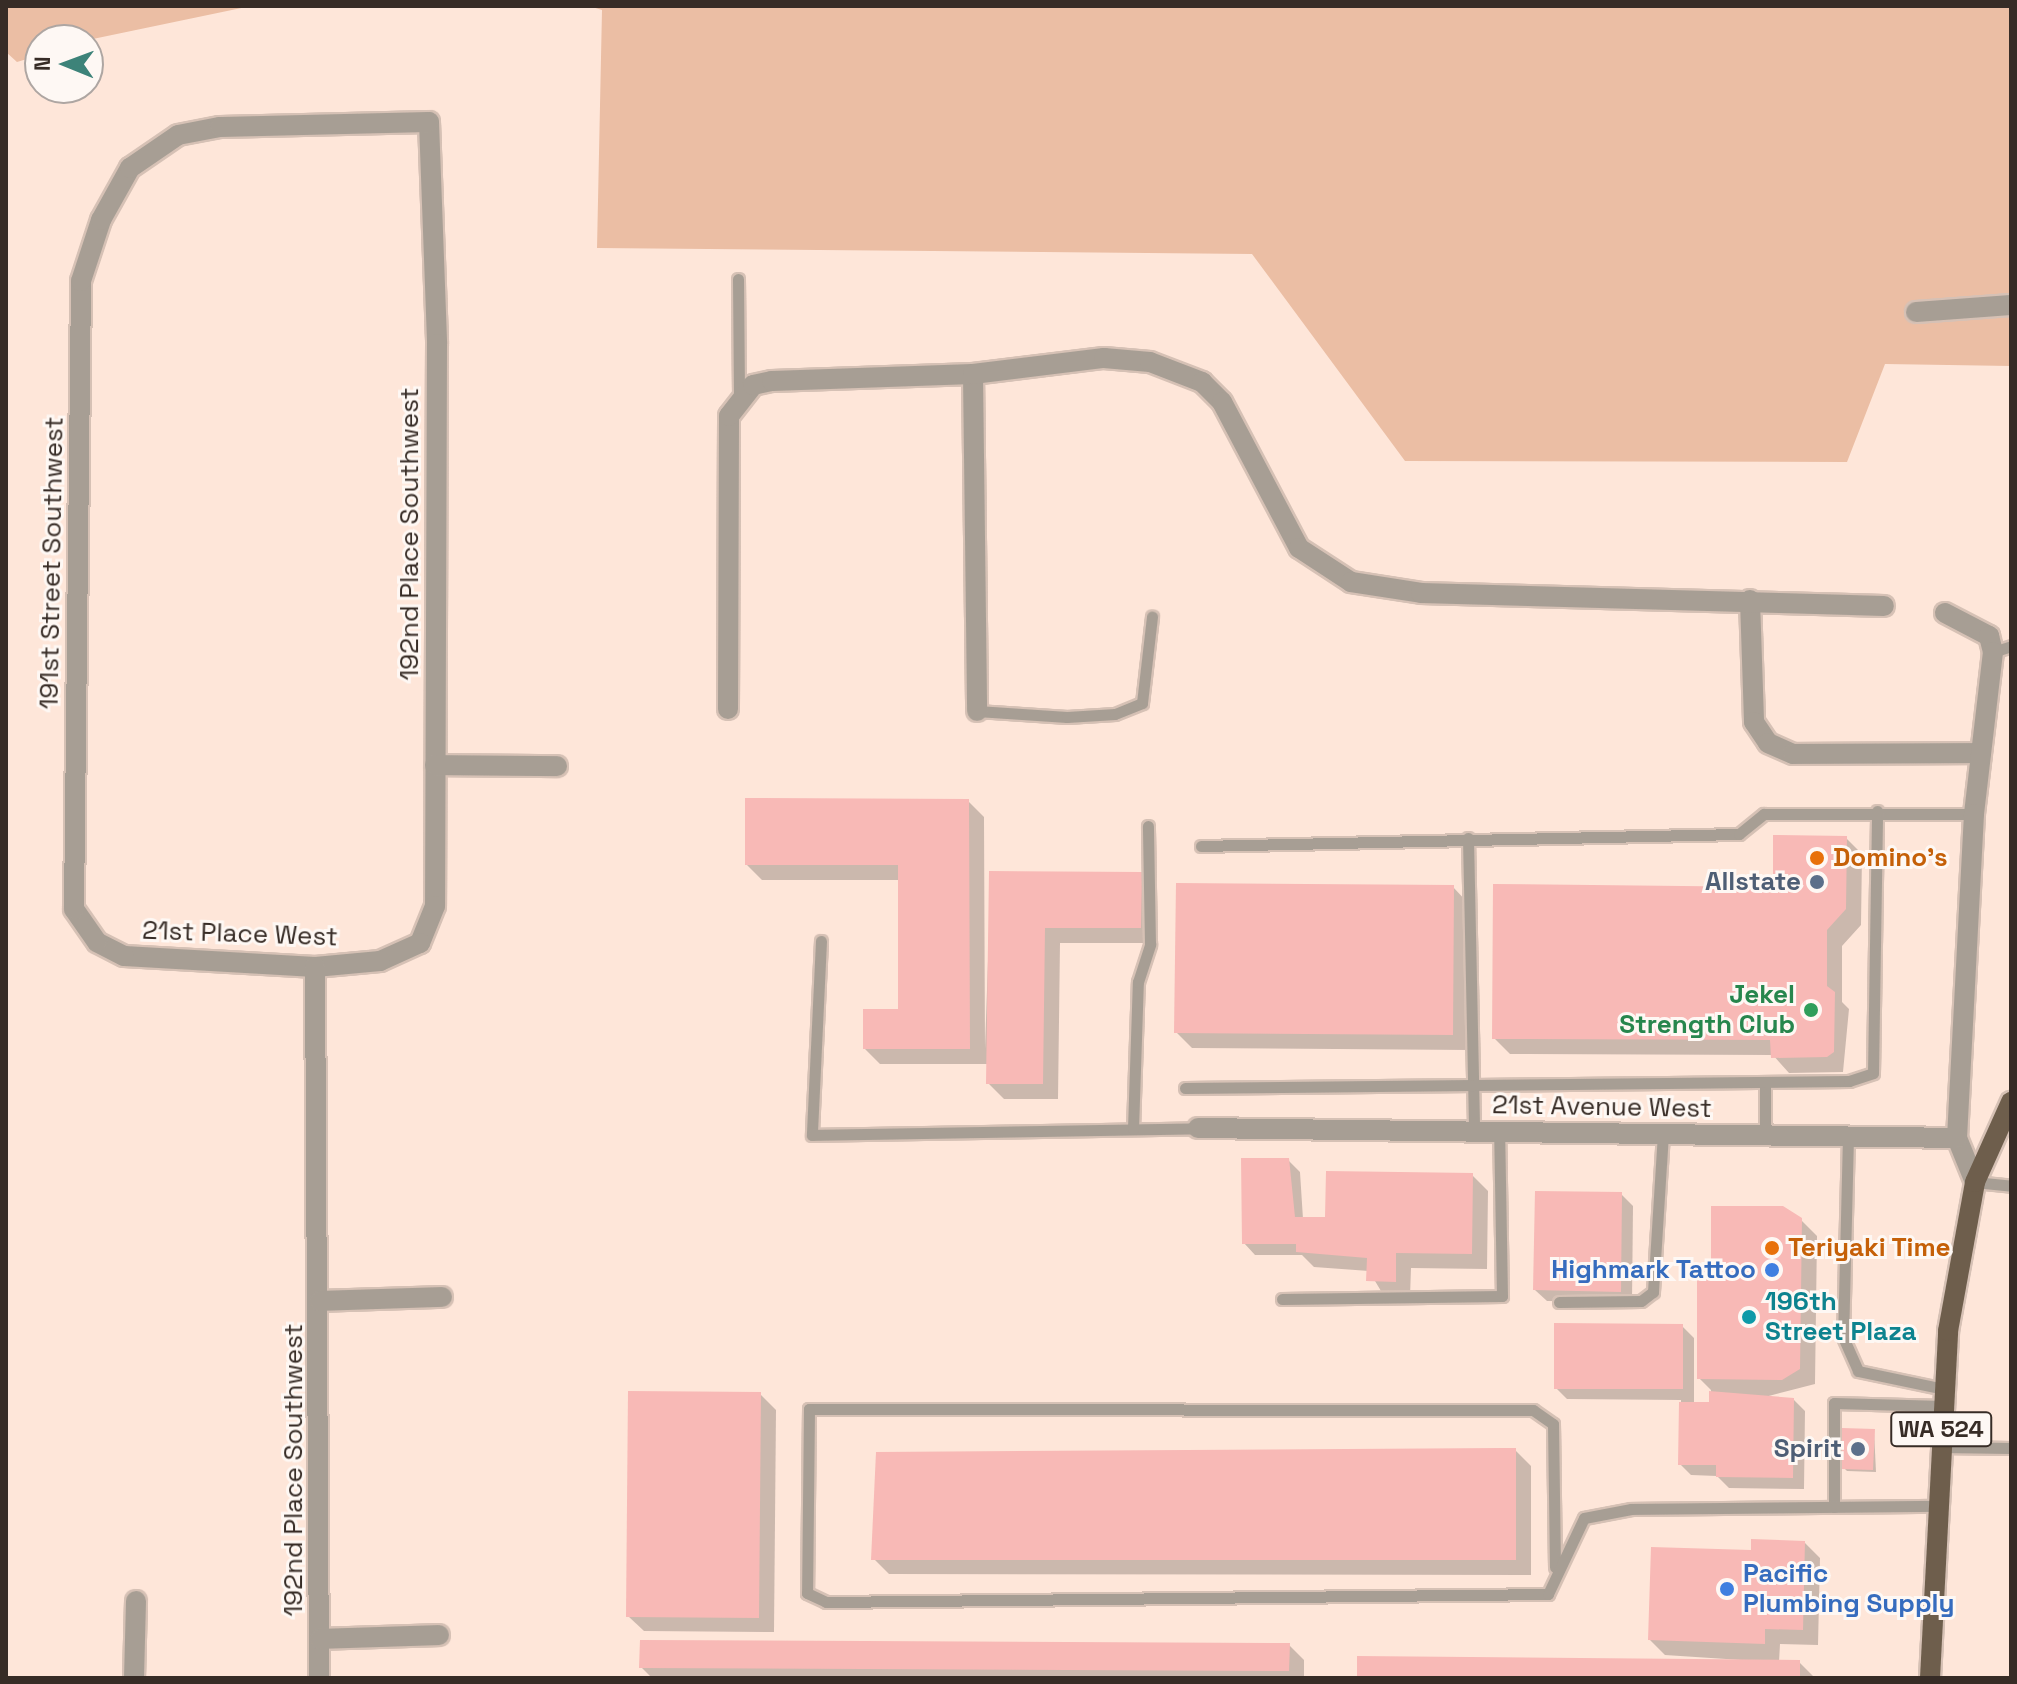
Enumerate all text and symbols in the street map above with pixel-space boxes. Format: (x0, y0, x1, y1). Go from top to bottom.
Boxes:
north arrow (24, 24, 104, 104)
text: N (28, 56, 56, 71)
street label: 192nd Place Southwest (394, 387, 426, 681)
street label: 191st Street Southwest (34, 416, 70, 710)
place label: Domino's (1833, 842, 1948, 874)
marker: Domino's (1808, 849, 1826, 867)
place label: Allstate (1705, 866, 1801, 898)
marker: Allstate (1808, 873, 1826, 891)
street label: 21st Place West (142, 915, 338, 953)
place label: Jekel Strength Club (1619, 979, 1795, 1040)
marker: Jekel Strength Club (1802, 1001, 1820, 1019)
street label: 21st Avenue West (1492, 1089, 1712, 1125)
place label: Teriyaki Time (1788, 1232, 1951, 1264)
marker: Teriyaki Time (1763, 1239, 1781, 1257)
place label: Highmark Tattoo (1550, 1254, 1756, 1286)
marker: Highmark Tattoo (1763, 1261, 1781, 1279)
place label: 196th Street Plaza (1765, 1286, 1917, 1348)
marker: 196th Street Plaza (1740, 1308, 1758, 1326)
street label: 192nd Place Southwest (278, 1323, 310, 1617)
road number: WA 524 (1889, 1409, 1993, 1449)
place label: Spirit (1774, 1433, 1842, 1465)
marker: Spirit (1849, 1440, 1867, 1458)
place label: Pacific Plumbing Supply (1743, 1558, 1954, 1620)
marker: Pacific Plumbing Supply (1718, 1580, 1736, 1598)

